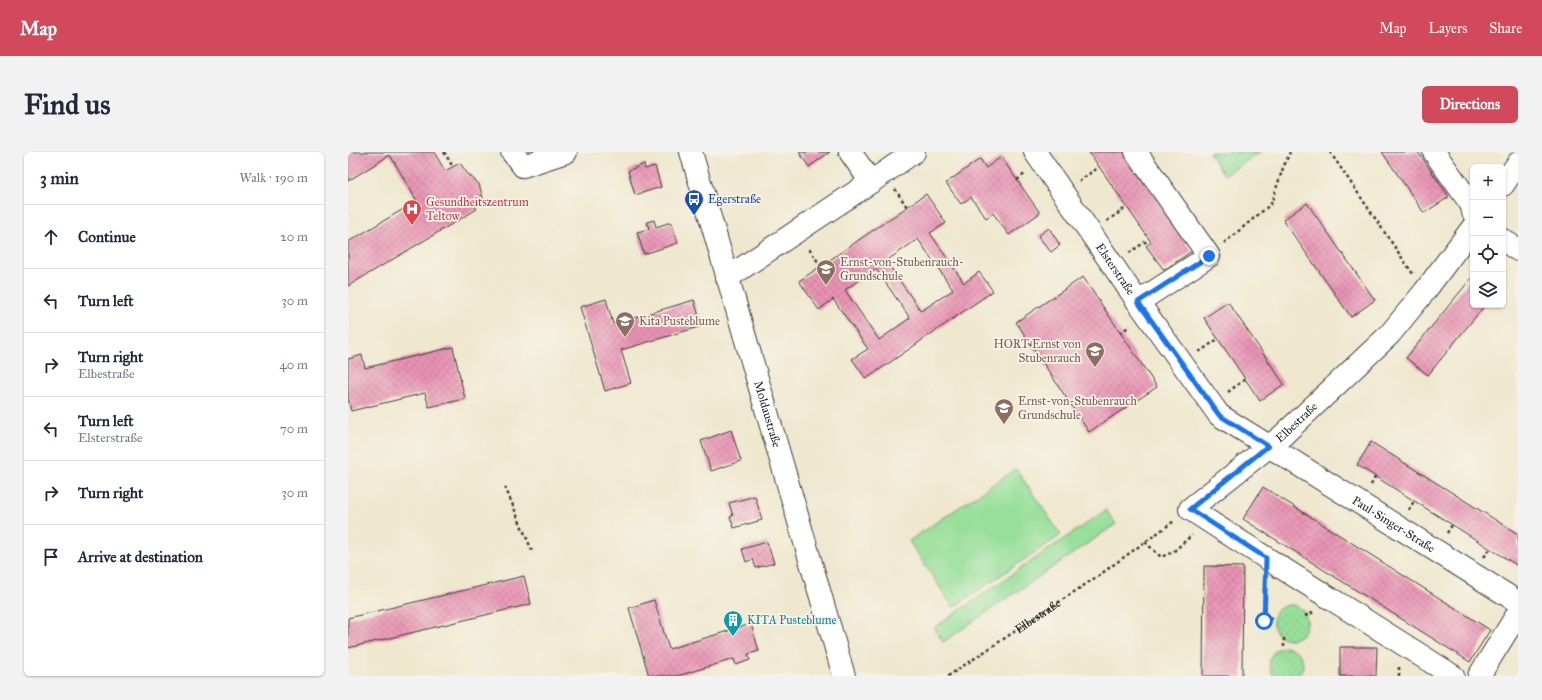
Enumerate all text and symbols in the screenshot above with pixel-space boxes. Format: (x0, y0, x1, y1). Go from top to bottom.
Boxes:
text: Map (20, 17, 57, 40)
text: Map (1379, 20, 1407, 37)
text: Layers (1429, 20, 1467, 37)
text: Share (1489, 20, 1522, 37)
button: Directions (1422, 86, 1518, 123)
text: Find us (24, 87, 110, 122)
map controls (1470, 164, 1506, 308)
button: + (1470, 164, 1506, 200)
text: 3 min (40, 168, 79, 189)
text: Walk · 190 m (239, 170, 308, 186)
bus stop icon: Egerstraße (683, 188, 705, 216)
place label: Egerstraße (708, 192, 761, 207)
place label: Gesundheitszentrum Teltow (426, 195, 529, 223)
hospital icon: Gesundheitszentrum Teltow (401, 198, 423, 226)
button: − (1470, 200, 1506, 236)
icon: ahead (40, 226, 62, 248)
text: Continue (78, 228, 136, 246)
text: 20 m (280, 229, 308, 245)
button: locate (1470, 236, 1506, 272)
street label: Elsterstraße (1093, 241, 1138, 298)
route end (1200, 247, 1218, 265)
place label: Ernst-von-Stubenrauch- Grundschule (840, 255, 964, 283)
school or university icon: Ernst-von-Stubenrauch- Grundschule (815, 258, 837, 286)
button: layers (1470, 272, 1506, 308)
icon: left (40, 290, 62, 312)
text: Turn left (78, 292, 134, 310)
text: 30 m (282, 293, 308, 309)
school or university icon: Kita Pusteblume (614, 310, 636, 338)
place label: Kita Pusteblume (639, 314, 720, 328)
place label: HORT Ernst von Stubenrauch (994, 337, 1082, 365)
school or university icon: HORT Ernst von Stubenrauch (1084, 340, 1106, 368)
text: Turn right (78, 348, 143, 366)
icon: right (40, 354, 62, 376)
text: 40 m (279, 357, 308, 373)
text: Elbestraße (78, 366, 134, 382)
street label: Moldaustraße (751, 379, 784, 449)
place label: Ernst-von-Stubenrauch Grundschule (1018, 394, 1137, 422)
school or university icon: Ernst-von-Stubenrauch Grundschule (993, 397, 1015, 425)
street label: Elbestraße (1273, 399, 1320, 445)
text: Turn left (78, 412, 134, 430)
icon: left (40, 418, 62, 440)
text: 70 m (280, 421, 308, 437)
text: Elsterstraße (78, 430, 142, 446)
icon: right (40, 482, 62, 504)
text: Turn right (78, 484, 143, 502)
text: 30 m (282, 485, 308, 501)
street label: Paul-Singer-Straße (1350, 493, 1438, 555)
icon: arrive (40, 546, 62, 568)
text: Arrive at destination (78, 548, 203, 566)
street label: Elbestraße (1012, 596, 1063, 636)
building icon: KITA Pusteblume (722, 609, 744, 637)
route start (1255, 612, 1273, 630)
place label: KITA Pusteblume (747, 613, 837, 627)

